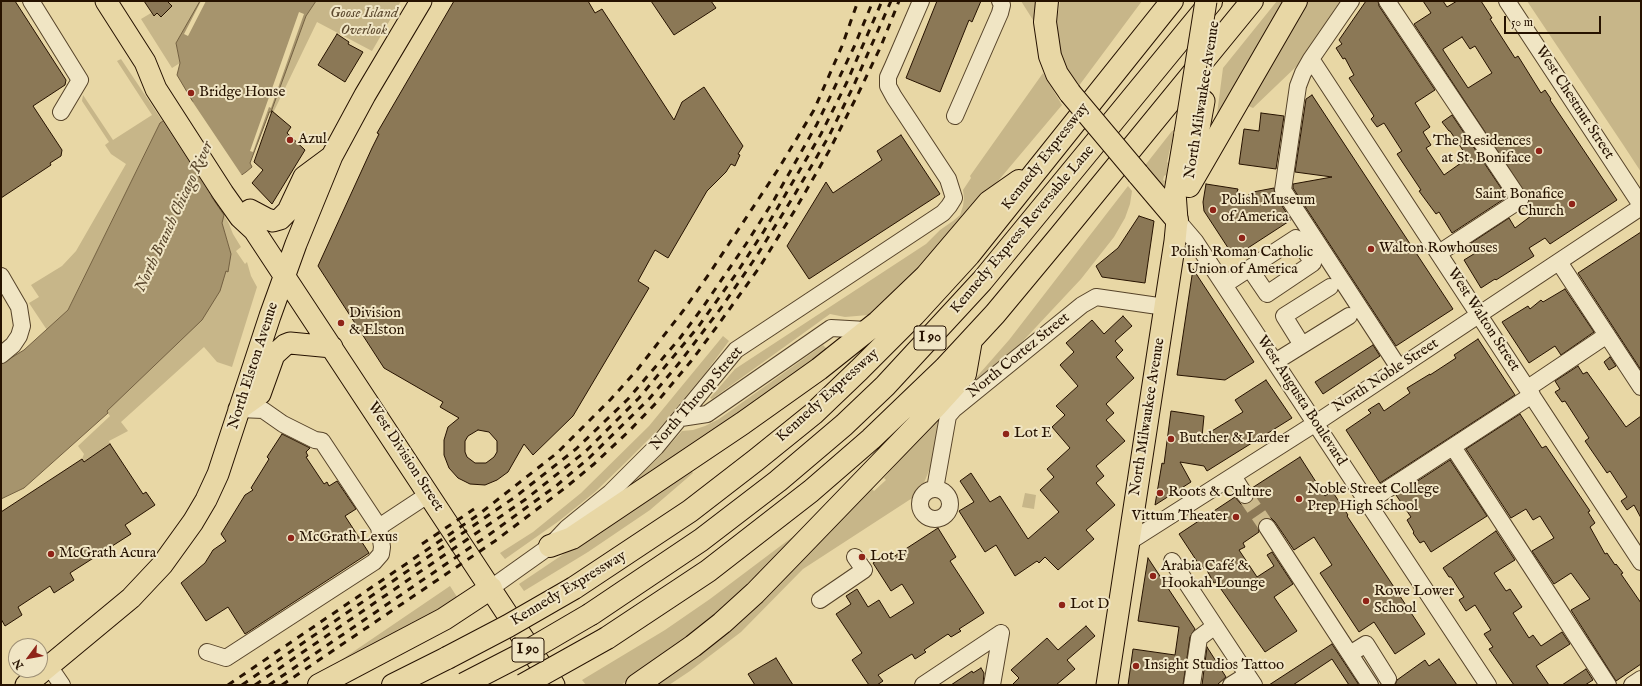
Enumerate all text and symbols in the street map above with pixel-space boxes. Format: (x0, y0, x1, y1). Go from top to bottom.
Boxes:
park label: Goose Island Overlook (330, 5, 398, 40)
scale bar (1506, 8, 1603, 34)
text: 50 m (1511, 15, 1533, 30)
street label: North Milwaukee Avenue (1182, 20, 1224, 180)
street label: West Chestnut Street (1531, 43, 1617, 163)
place label: Bridge House (199, 84, 285, 102)
marker: Bridge House (186, 88, 196, 98)
street label: Kennedy Expressway (998, 100, 1094, 214)
place label: Azul (298, 131, 327, 149)
place label: The Residences at St. Boniface (1433, 133, 1531, 168)
marker: Azul (285, 135, 295, 145)
water label: North Branch Chicago River (132, 139, 218, 295)
street label: Kennedy Express Reversable Lane (947, 142, 1099, 318)
marker: The Residences at St. Boniface (1534, 146, 1544, 156)
place label: Saint Bonafice Church (1475, 186, 1564, 221)
place label: Polish Museum of America (1221, 192, 1315, 227)
marker: Saint Bonafice Church (1567, 199, 1577, 209)
marker: Polish Museum of America (1208, 205, 1218, 215)
marker: Polish Roman Catholic Union of America (1237, 233, 1247, 243)
place label: Walton Rowhouses (1379, 240, 1498, 258)
place label: Polish Roman Catholic Union of America (1171, 244, 1313, 279)
marker: Walton Rowhouses (1366, 244, 1376, 254)
street label: West Walton Street (1443, 265, 1523, 375)
street label: North Elston Avenue (225, 300, 283, 432)
place label: Division & Elston (349, 305, 404, 340)
street label: North Cortez Street (964, 309, 1074, 403)
marker: Division & Elston (336, 318, 346, 328)
road number: I 90 (914, 326, 946, 350)
street label: West Augusta Boulevard (1252, 333, 1350, 469)
street label: North Noble Street (1330, 335, 1442, 417)
street label: North Milwaukee Avenue (1127, 337, 1169, 497)
street label: North Throop Street (647, 343, 747, 455)
street label: Kennedy Expressway (773, 345, 883, 447)
street label: West Division Street (363, 399, 447, 515)
place label: Lot E (1014, 425, 1052, 443)
marker: Lot E (1001, 429, 1011, 439)
place label: Butcher & Larder (1179, 430, 1289, 448)
marker: Butcher & Larder (1166, 434, 1176, 444)
place label: Noble Street College Prep High School (1307, 481, 1439, 516)
place label: Roots & Culture (1168, 484, 1272, 502)
marker: Roots & Culture (1155, 488, 1165, 498)
marker: Noble Street College Prep High School (1294, 494, 1304, 504)
place label: Vittum Theater (1131, 508, 1228, 526)
marker: Vittum Theater (1231, 512, 1241, 522)
place label: McGrath Lexus (299, 529, 398, 547)
marker: McGrath Lexus (286, 533, 296, 543)
place label: McGrath Acura (59, 545, 156, 563)
street label: Kennedy Expressway (508, 547, 630, 631)
place label: Lot F (870, 548, 907, 566)
marker: McGrath Acura (46, 549, 56, 559)
marker: Lot F (857, 552, 867, 562)
place label: Arabia Café & Hookah Lounge (1161, 558, 1265, 593)
marker: Arabia Café & Hookah Lounge (1148, 571, 1158, 581)
place label: Rowe Lower School (1374, 583, 1454, 618)
place label: Lot D (1070, 596, 1109, 614)
marker: Rowe Lower School (1361, 596, 1371, 606)
marker: Lot D (1057, 600, 1067, 610)
north arrow (8, 638, 48, 678)
road number: I 90 (512, 638, 544, 662)
text: N (10, 656, 27, 672)
place label: Insight Studios Tattoo (1144, 657, 1284, 675)
marker: Insight Studios Tattoo (1131, 661, 1141, 671)

